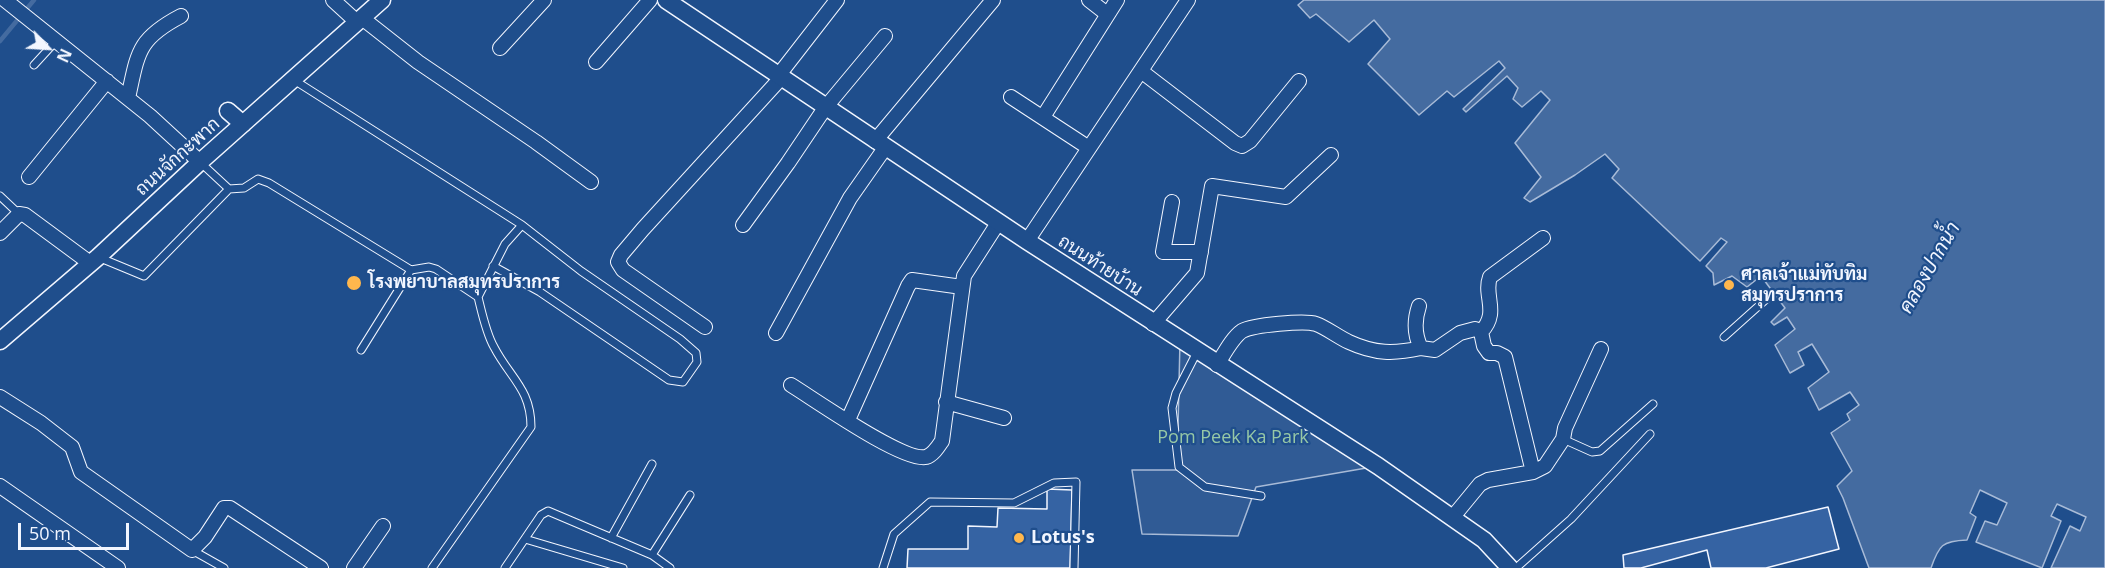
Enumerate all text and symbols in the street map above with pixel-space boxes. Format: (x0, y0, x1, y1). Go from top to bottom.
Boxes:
north arrow (18, 18, 78, 78)
text: N (52, 45, 77, 66)
street label: ถนนจักกะพาก (131, 114, 225, 200)
water label: คลองปากน้ำ (1894, 218, 1966, 318)
street label: ถนนท้ายบ้าน (1054, 231, 1146, 301)
place label: ศาลเจ้าแม่ทับทิม สมุทรปราการ (1741, 264, 1867, 306)
place label: โรงพยาบาลสมุทรปราการ (368, 272, 560, 294)
marker: โรงพยาบาลสมุทรปราการ (345, 274, 363, 292)
marker: ศาลเจ้าแม่ทับทิม สมุทรปราการ (1722, 278, 1736, 292)
park label: Pom Peek Ka Park (1157, 427, 1309, 449)
scale bar (21, 511, 132, 549)
text: 50 m (29, 521, 71, 545)
place label: Lotus's (1031, 527, 1095, 549)
marker: Lotus's (1012, 531, 1026, 545)

